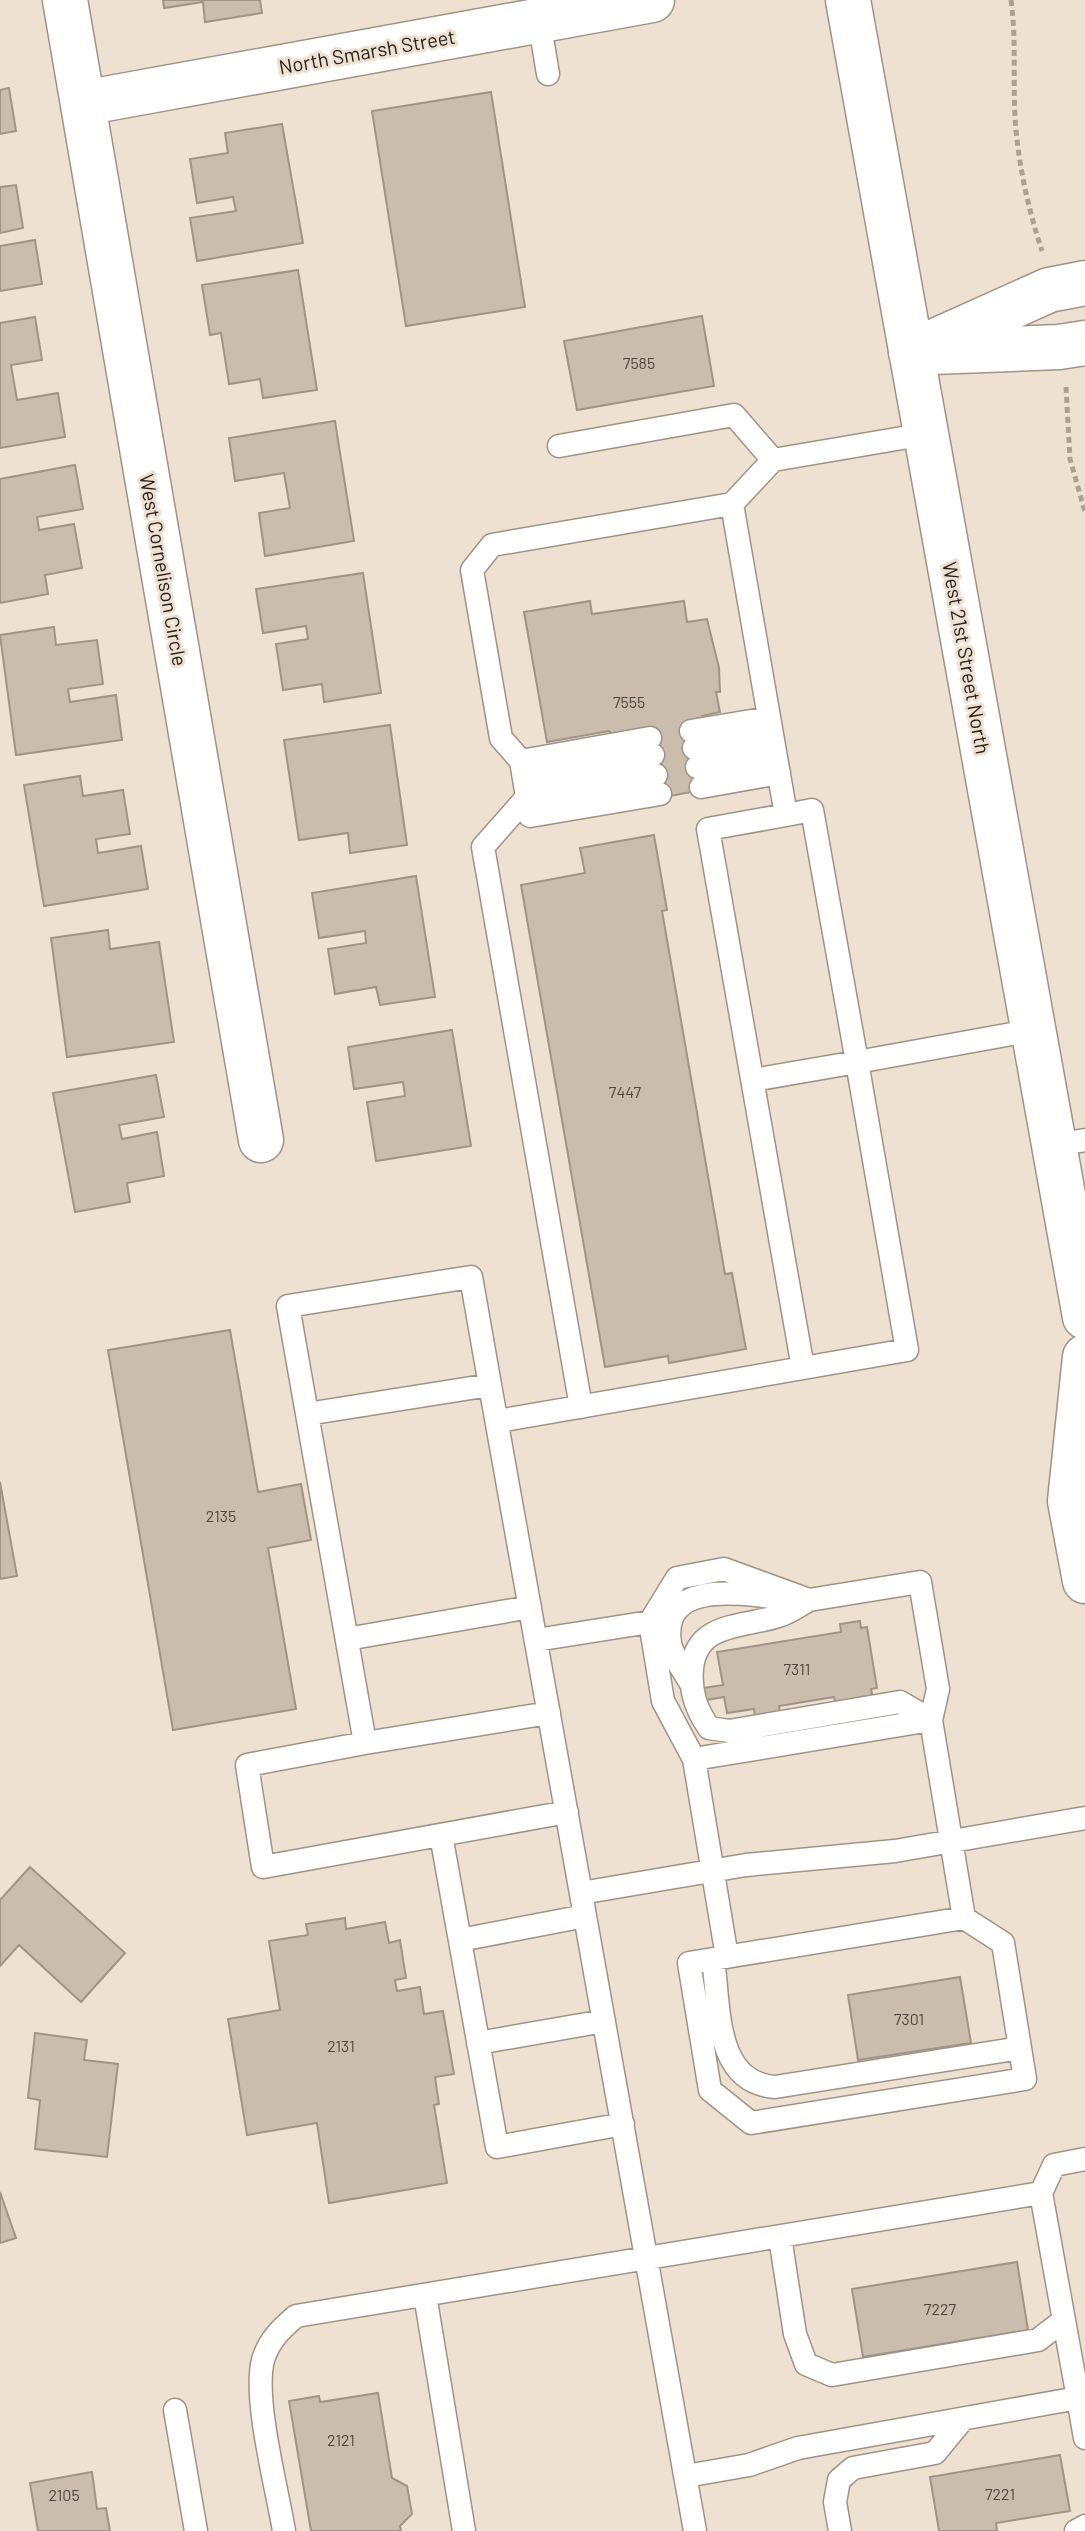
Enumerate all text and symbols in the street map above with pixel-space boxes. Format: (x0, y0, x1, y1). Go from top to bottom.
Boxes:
street label: North Smarsh Street (277, 24, 457, 78)
house number: 7585 (623, 353, 655, 372)
street label: West Cornelison Circle (135, 472, 193, 668)
street label: West 21st Street North (938, 560, 996, 756)
house number: 7555 (613, 692, 645, 711)
house number: 7447 (609, 1082, 642, 1101)
house number: 2135 (206, 1506, 236, 1525)
house number: 7311 (784, 1659, 810, 1678)
house number: 7301 (894, 2009, 924, 2028)
house number: 2131 (327, 2036, 355, 2055)
house number: 7227 (924, 2299, 957, 2318)
house number: 2121 (327, 2430, 355, 2449)
house number: 7221 (985, 2484, 1015, 2503)
house number: 2105 (48, 2485, 80, 2504)

